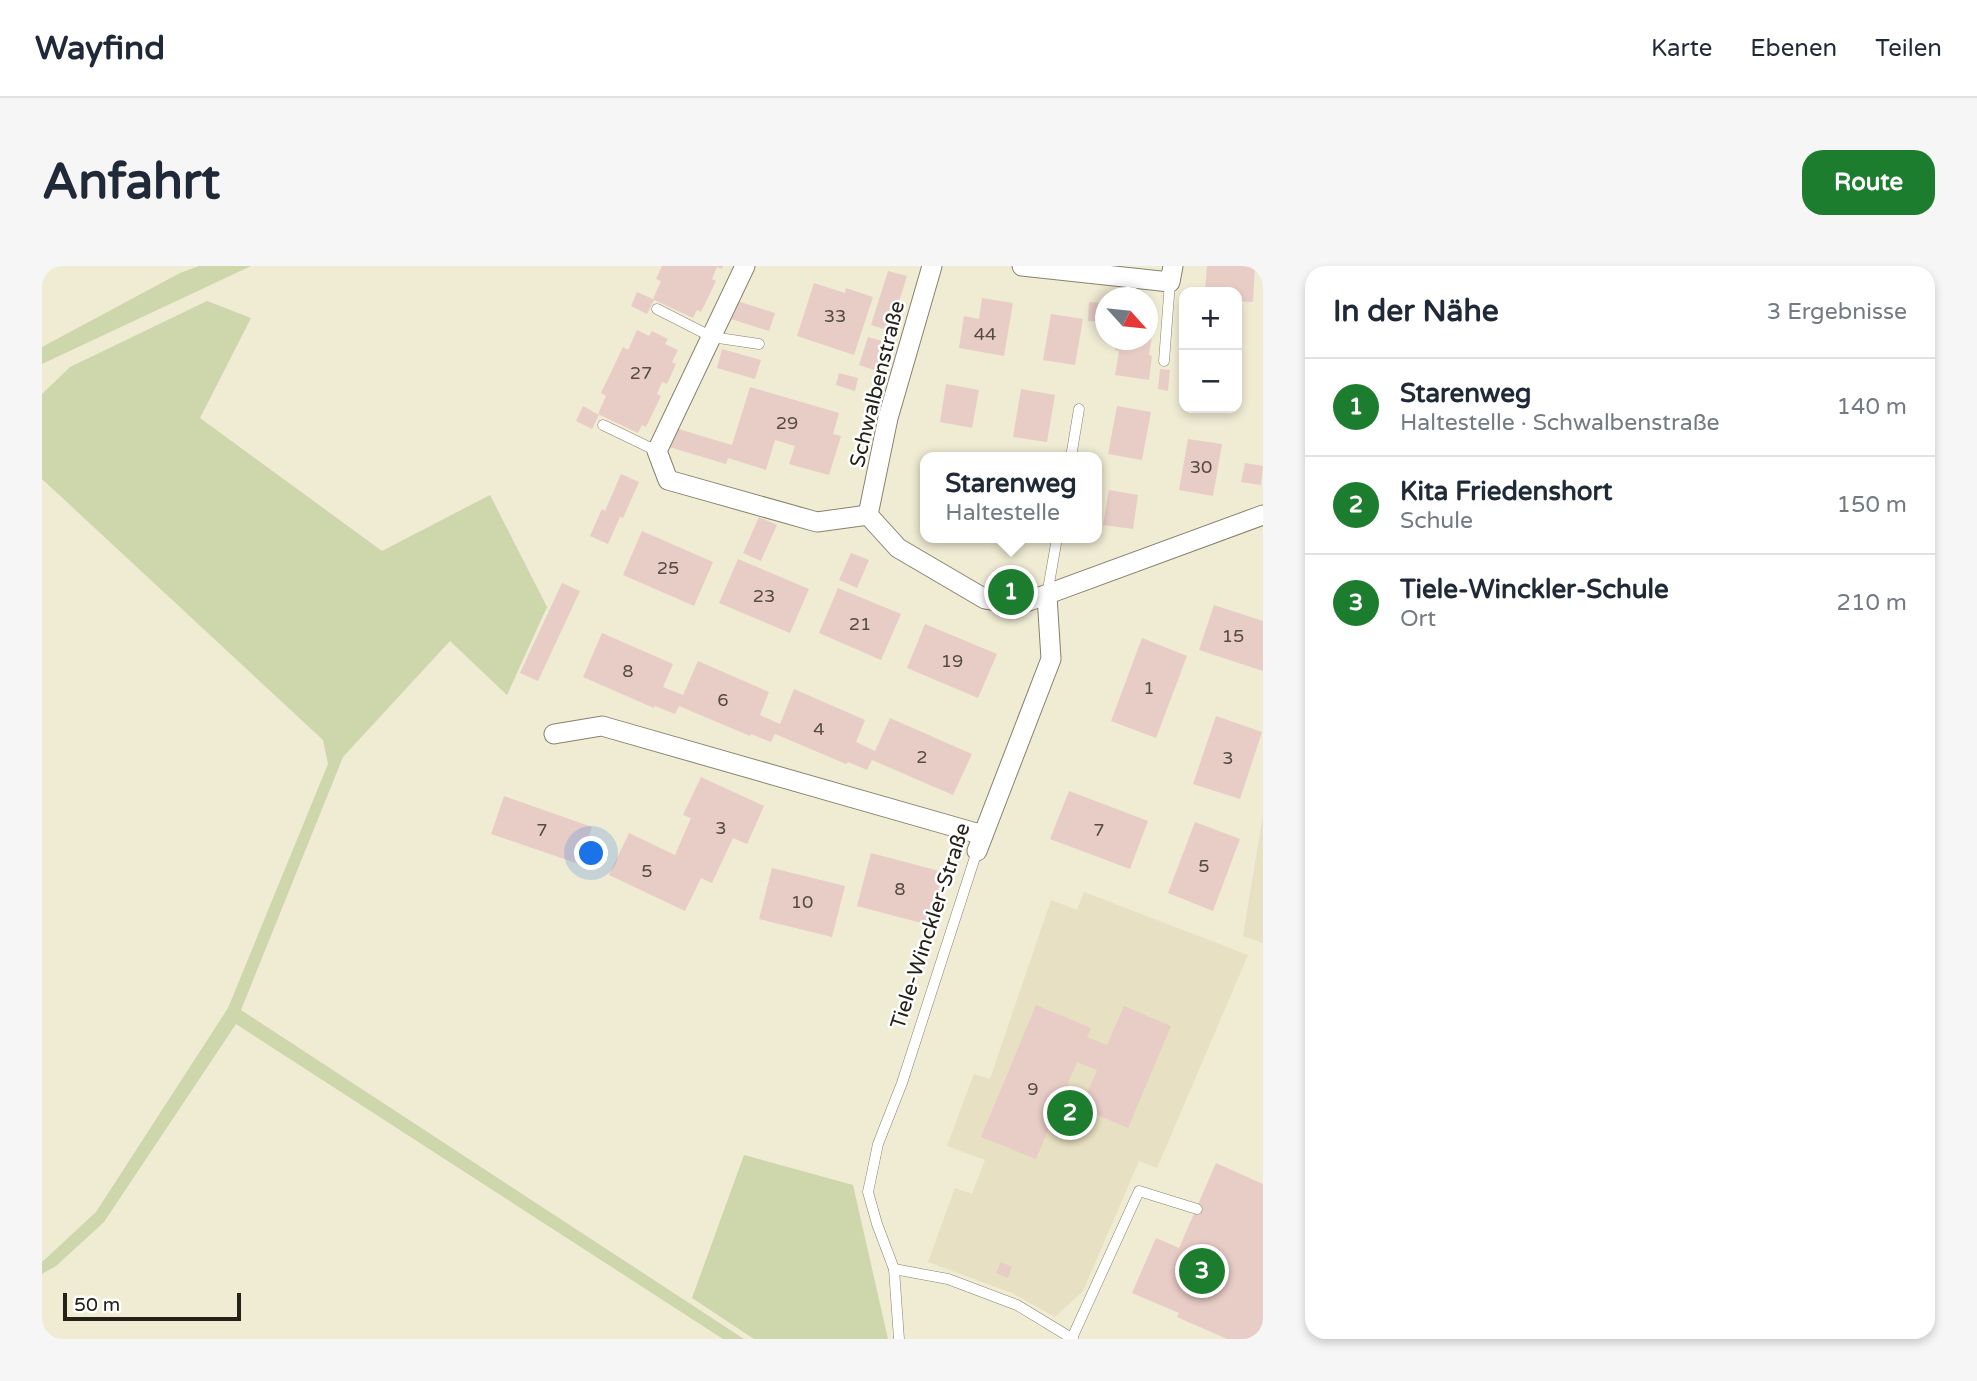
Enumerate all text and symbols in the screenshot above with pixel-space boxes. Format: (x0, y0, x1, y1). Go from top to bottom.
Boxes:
text: Wayfind (35, 29, 165, 68)
text: Karte (1651, 34, 1712, 63)
text: Ebenen (1750, 34, 1837, 63)
text: Teilen (1875, 34, 1942, 63)
button: Route (1802, 150, 1935, 215)
text: Anfahrt (42, 153, 220, 212)
north arrow (1095, 287, 1158, 350)
map controls (1179, 287, 1242, 413)
button: + (1179, 287, 1242, 350)
text: In der Nähe (1333, 293, 1499, 330)
street label: Schwalbenstraße (845, 298, 910, 470)
text: 3 Ergebnisse (1767, 298, 1907, 326)
house number: 33 (824, 305, 846, 327)
house number: 44 (974, 323, 996, 345)
button: − (1179, 350, 1242, 413)
house number: 27 (630, 362, 652, 384)
text: Starenweg (1400, 378, 1531, 409)
text: 1 (1349, 393, 1363, 421)
text: 140 m (1837, 393, 1907, 421)
text: Haltestelle · Schwalbenstraße (1400, 409, 1720, 437)
house number: 29 (776, 412, 798, 434)
popup (920, 452, 1102, 543)
house number: 30 (1190, 456, 1212, 478)
text: Starenweg (945, 468, 1077, 499)
text: Kita Friedenshort (1400, 476, 1612, 507)
text: 2 (1349, 491, 1363, 519)
text: 150 m (1837, 491, 1907, 519)
text: Haltestelle (945, 499, 1060, 527)
text: Schule (1400, 507, 1473, 535)
house number: 25 (657, 557, 679, 579)
pin: 1 (988, 566, 1034, 618)
text: Tiele-Winckler-Schule (1400, 574, 1669, 605)
house number: 23 (753, 585, 775, 607)
text: 3 (1349, 589, 1363, 617)
text: 210 m (1837, 589, 1907, 617)
text: Ort (1400, 605, 1436, 633)
house number: 21 (849, 613, 871, 635)
house number: 15 (1222, 625, 1244, 647)
house number: 19 (941, 650, 963, 672)
house number: 8 (622, 660, 634, 682)
house number: 1 (1143, 677, 1155, 699)
house number: 6 (717, 689, 729, 711)
house number: 4 (813, 718, 825, 740)
house number: 2 (916, 746, 928, 768)
house number: 3 (1222, 747, 1234, 769)
house number: 3 (715, 817, 727, 839)
house number: 7 (536, 819, 548, 841)
house number: 7 (1093, 819, 1105, 841)
street label: Tiele-Winckler-Straße (885, 820, 976, 1032)
your location (574, 836, 608, 870)
house number: 5 (1198, 855, 1210, 877)
house number: 5 (641, 860, 653, 882)
house number: 8 (894, 878, 906, 900)
house number: 10 (791, 891, 813, 913)
house number: 9 (1027, 1078, 1039, 1100)
pin: 2 (1047, 1087, 1093, 1139)
pin: 3 (1179, 1245, 1225, 1297)
scale bar (63, 1290, 242, 1322)
text: 50 m (74, 1294, 120, 1316)

